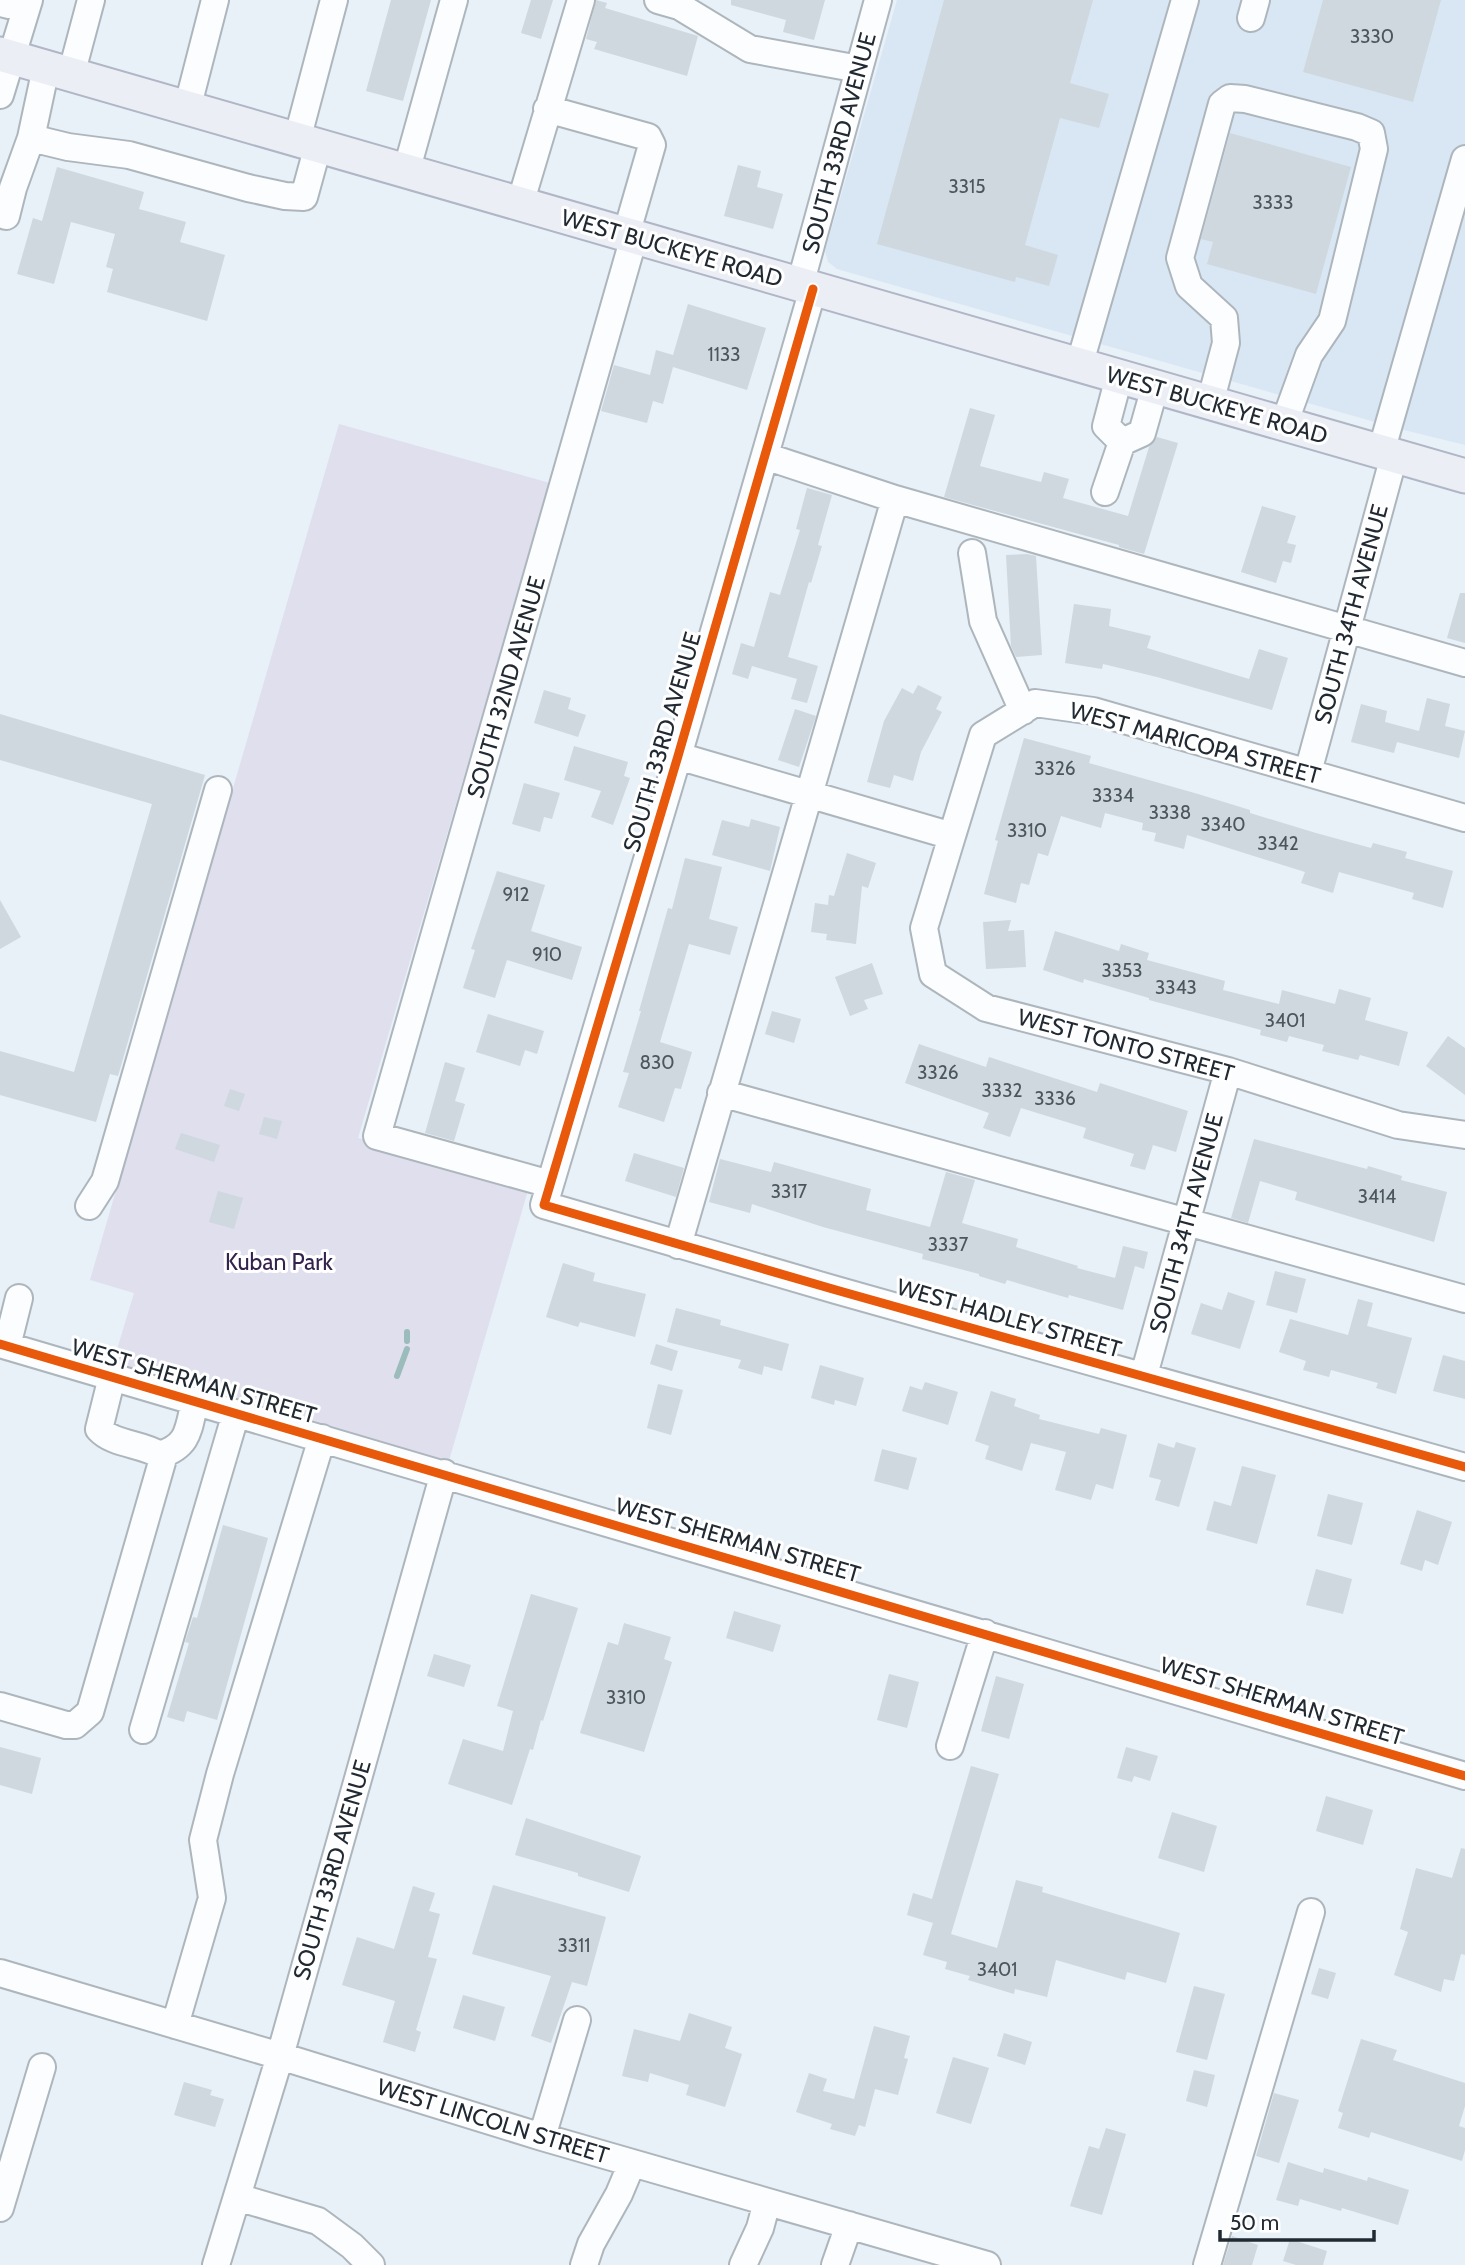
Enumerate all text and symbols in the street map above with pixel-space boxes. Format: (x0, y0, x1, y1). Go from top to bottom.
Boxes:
house number: 3330 (1350, 25, 1394, 48)
street label: SOUTH 33RD AVENUE (796, 29, 882, 257)
house number: 3315 (948, 175, 986, 198)
house number: 3333 (1252, 191, 1294, 214)
street label: WEST BUCKEYE ROAD (558, 203, 786, 293)
house number: 1133 (708, 343, 740, 366)
street label: WEST BUCKEYE ROAD (1103, 360, 1331, 450)
street label: SOUTH 34TH AVENUE (1308, 501, 1394, 727)
street label: SOUTH 32ND AVENUE (461, 573, 551, 801)
street label: SOUTH 33RD AVENUE (617, 629, 707, 855)
street label: WEST MARICOPA STREET (1067, 696, 1323, 790)
house number: 3326 (1034, 757, 1076, 780)
house number: 3334 (1092, 784, 1134, 807)
house number: 3338 (1149, 801, 1191, 824)
house number: 3340 (1201, 813, 1245, 836)
house number: 3310 (1007, 819, 1047, 842)
house number: 3342 (1257, 832, 1299, 855)
house number: 912 (503, 883, 529, 906)
house number: 910 (532, 943, 562, 966)
house number: 3353 (1101, 959, 1143, 982)
house number: 3343 (1155, 976, 1197, 999)
street label: WEST TONTO STREET (1015, 1003, 1237, 1087)
house number: 3401 (1265, 1009, 1305, 1032)
house number: 830 (639, 1051, 675, 1074)
house number: 3326 (917, 1061, 959, 1084)
house number: 3332 (982, 1079, 1022, 1102)
house number: 3336 (1034, 1087, 1076, 1110)
street label: SOUTH 34TH AVENUE (1143, 1110, 1229, 1336)
house number: 3317 (771, 1180, 808, 1203)
house number: 3414 (1358, 1185, 1396, 1208)
house number: 3337 (928, 1233, 969, 1256)
park label: Kuban Park (225, 1248, 334, 1276)
street label: WEST HADLEY STREET (893, 1273, 1125, 1363)
street label: WEST SHERMAN STREET (68, 1333, 320, 1429)
street label: WEST SHERMAN STREET (612, 1492, 864, 1588)
street label: WEST SHERMAN STREET (1157, 1651, 1407, 1751)
house number: 3310 (606, 1686, 646, 1709)
street label: SOUTH 33RD AVENUE (287, 1757, 377, 1983)
house number: 3311 (558, 1934, 590, 1957)
house number: 3401 (977, 1958, 1017, 1981)
street label: WEST LINCOLN STREET (374, 2072, 612, 2170)
scale bar (1220, 2198, 1374, 2242)
text: 50 m (1230, 2210, 1279, 2235)

